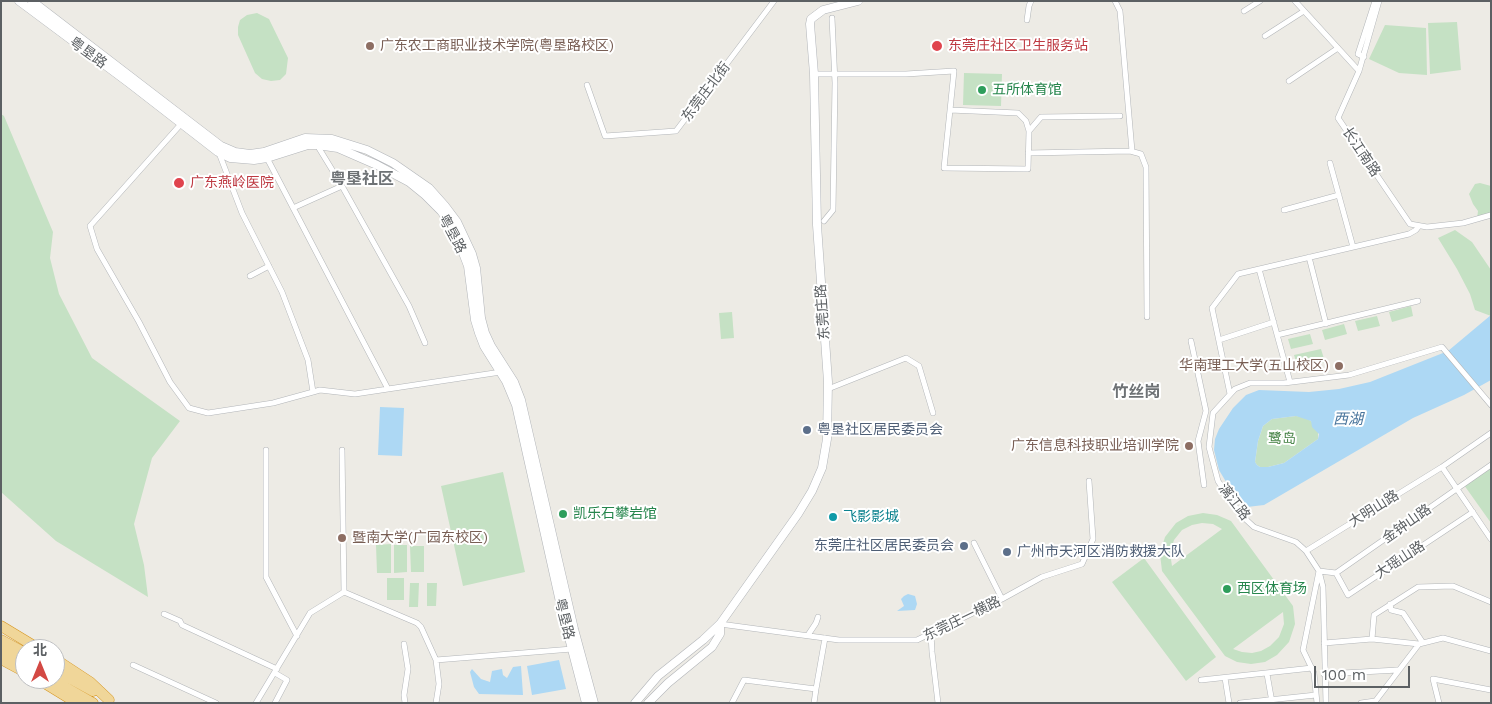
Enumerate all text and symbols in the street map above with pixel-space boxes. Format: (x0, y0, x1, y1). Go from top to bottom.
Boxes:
street label: 粤垦路 (66, 34, 110, 72)
place label: 广东农工商职业技术学院(粤垦路校区) (380, 38, 614, 54)
place label: 东莞庄社区卫生服务站 (948, 38, 1088, 54)
marker: 东莞庄社区卫生服务站 (930, 39, 944, 53)
marker: 广东农工商职业技术学院(粤垦路校区) (364, 40, 376, 52)
street label: 东莞庄北街 (678, 59, 734, 125)
place label: 五所体育馆 (992, 82, 1062, 98)
marker: 五所体育馆 (976, 84, 988, 96)
street label: 长江南路 (1338, 124, 1384, 180)
district label: 粤垦社区 (330, 169, 394, 189)
place label: 广东燕岭医院 (190, 175, 274, 191)
marker: 广东燕岭医院 (172, 176, 186, 190)
street label: 粤垦路 (435, 212, 469, 256)
street label: 东莞庄路 (813, 283, 833, 341)
place label: 华南理工大学(五山校区) (1179, 358, 1329, 374)
marker: 华南理工大学(五山校区) (1333, 360, 1345, 372)
district label: 竹丝岗 (1112, 382, 1160, 402)
water label: 西湖 (1333, 411, 1363, 429)
place label: 粤垦社区居民委员会 (817, 422, 943, 438)
marker: 粤垦社区居民委员会 (801, 424, 813, 436)
park label: 鹭岛 (1268, 431, 1296, 447)
place label: 广东信息科技职业培训学院 (1011, 438, 1179, 454)
marker: 广东信息科技职业培训学院 (1183, 440, 1195, 452)
street label: 漓江路 (1215, 480, 1253, 524)
street label: 大明山路 (1346, 487, 1402, 531)
street label: 金钟山路 (1379, 501, 1435, 547)
place label: 凯乐石攀岩馆 (573, 506, 657, 522)
marker: 凯乐石攀岩馆 (557, 508, 569, 520)
place label: 飞影影城 (843, 509, 899, 525)
marker: 飞影影城 (827, 511, 839, 523)
place label: 暨南大学(广园东校区) (352, 530, 488, 546)
marker: 暨南大学(广园东校区) (336, 532, 348, 544)
place label: 东莞庄社区居民委员会 (814, 538, 954, 554)
street label: 大瑶山路 (1372, 538, 1428, 582)
marker: 东莞庄社区居民委员会 (958, 540, 970, 552)
place label: 广州市天河区消防救援大队 (1017, 544, 1185, 560)
marker: 广州市天河区消防救援大队 (1001, 546, 1013, 558)
place label: 西区体育场 (1237, 581, 1307, 597)
marker: 西区体育场 (1221, 583, 1233, 595)
street label: 东莞庄一横路 (921, 593, 1003, 645)
street label: 粤垦路 (551, 597, 577, 641)
north arrow (15, 639, 65, 689)
text: 北 (33, 642, 47, 658)
scale bar (1317, 656, 1413, 688)
text: 100 m (1322, 666, 1366, 684)

